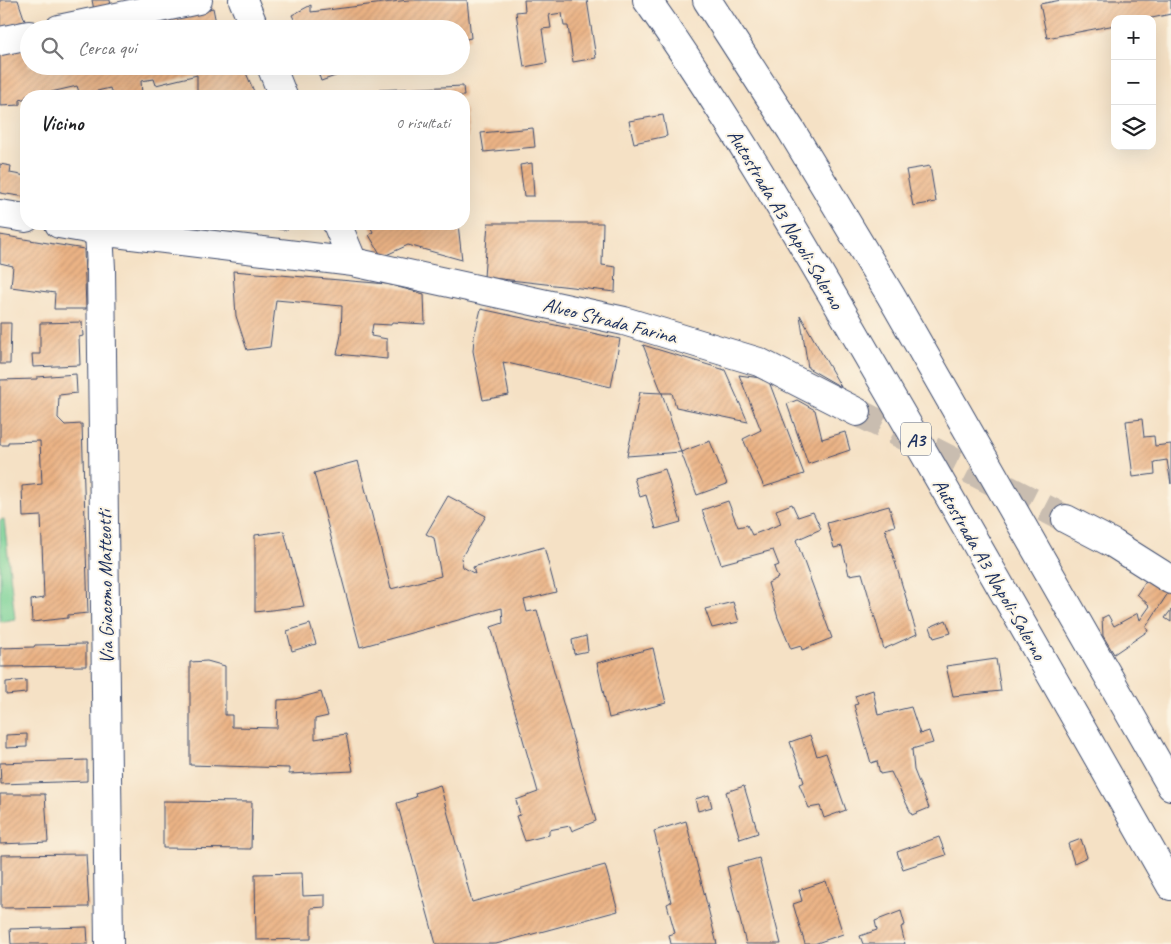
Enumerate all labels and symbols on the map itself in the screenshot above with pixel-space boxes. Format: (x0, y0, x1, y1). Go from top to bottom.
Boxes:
street label: Autostrada A3 Napoli-Salerno (722, 125, 850, 315)
street label: Alveo Strada Farina (540, 292, 680, 349)
road number: A3 (901, 422, 931, 456)
street label: Autostrada A3 Napoli-Salerno (927, 474, 1052, 665)
street label: Via Giacomo Matteotti (92, 507, 119, 664)

